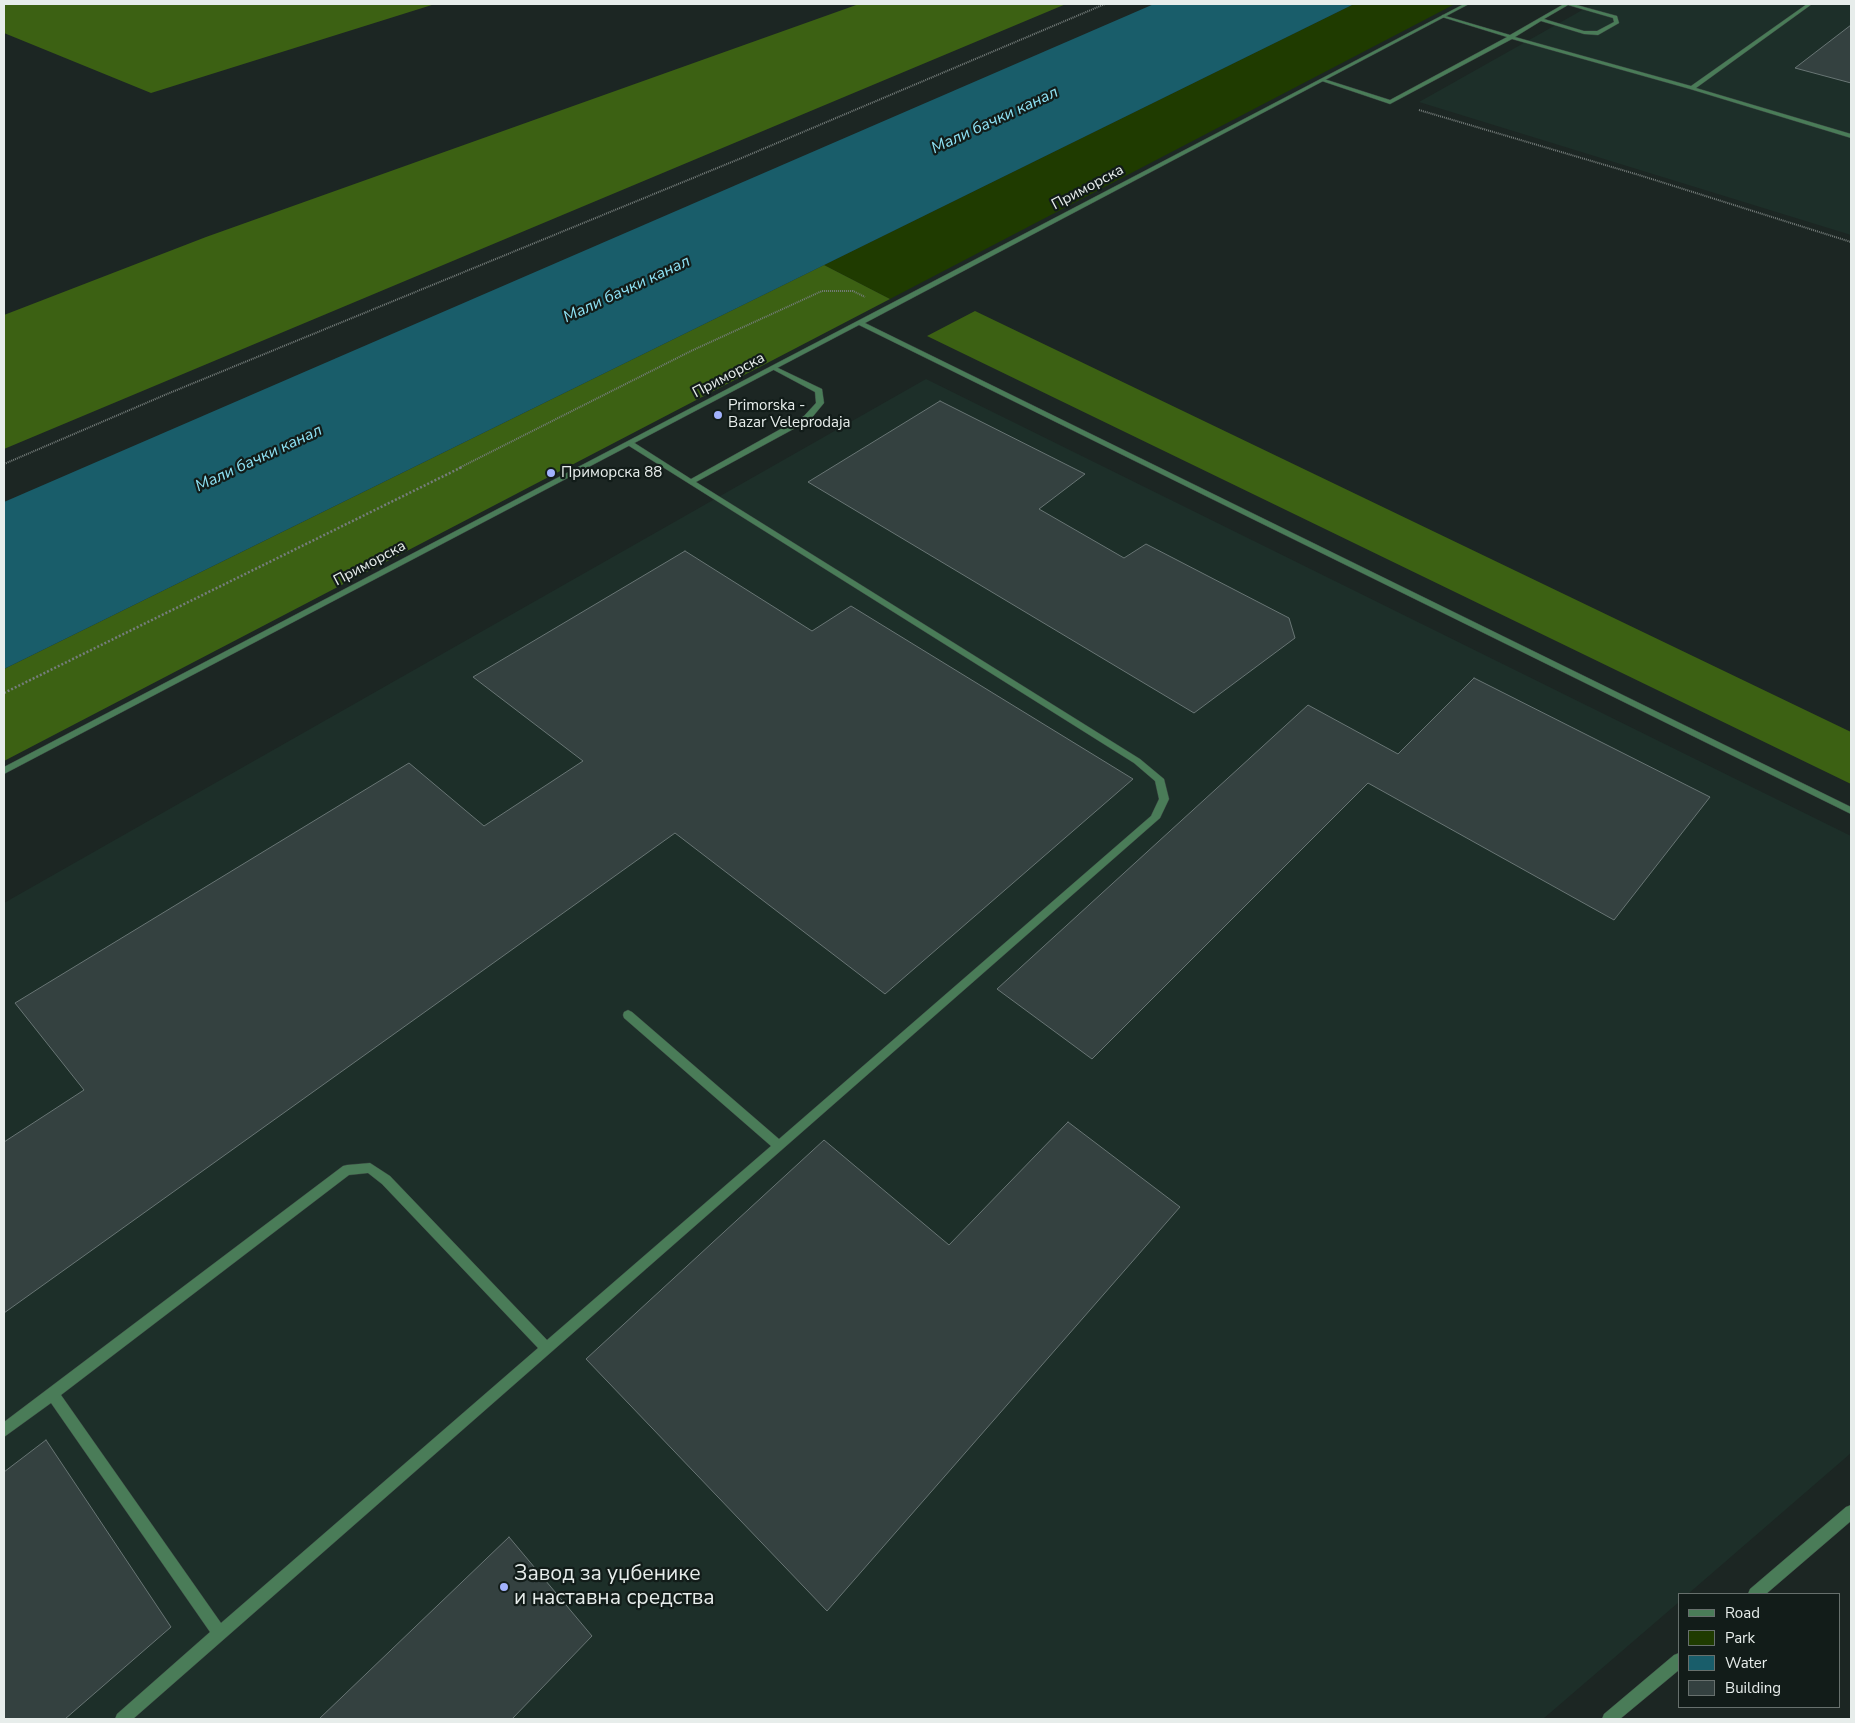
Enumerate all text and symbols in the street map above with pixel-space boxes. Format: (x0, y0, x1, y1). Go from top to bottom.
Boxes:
water label: Мали бачки канал (929, 83, 1061, 159)
street label: Приморска (1049, 161, 1127, 215)
water label: Мали бачки канал (561, 252, 693, 328)
street label: Приморска (690, 349, 768, 403)
place label: Primorska - Bazar Veleprodaja (728, 397, 850, 432)
marker: Primorska - Bazar Veleprodaja (712, 409, 724, 421)
water label: Мали бачки канал (193, 421, 325, 497)
place label: Приморска 88 (561, 464, 662, 482)
marker: Приморска 88 (545, 467, 557, 479)
street label: Приморска (331, 537, 409, 591)
place label: Завод за уџбенике и наставна средства (514, 1562, 715, 1612)
marker: Завод за уџбенике и наставна средства (498, 1581, 510, 1593)
legend (1678, 1593, 1840, 1708)
text: Road (1725, 1603, 1760, 1623)
text: Park (1725, 1628, 1755, 1648)
text: Water (1725, 1653, 1767, 1673)
text: Building (1725, 1678, 1781, 1698)

